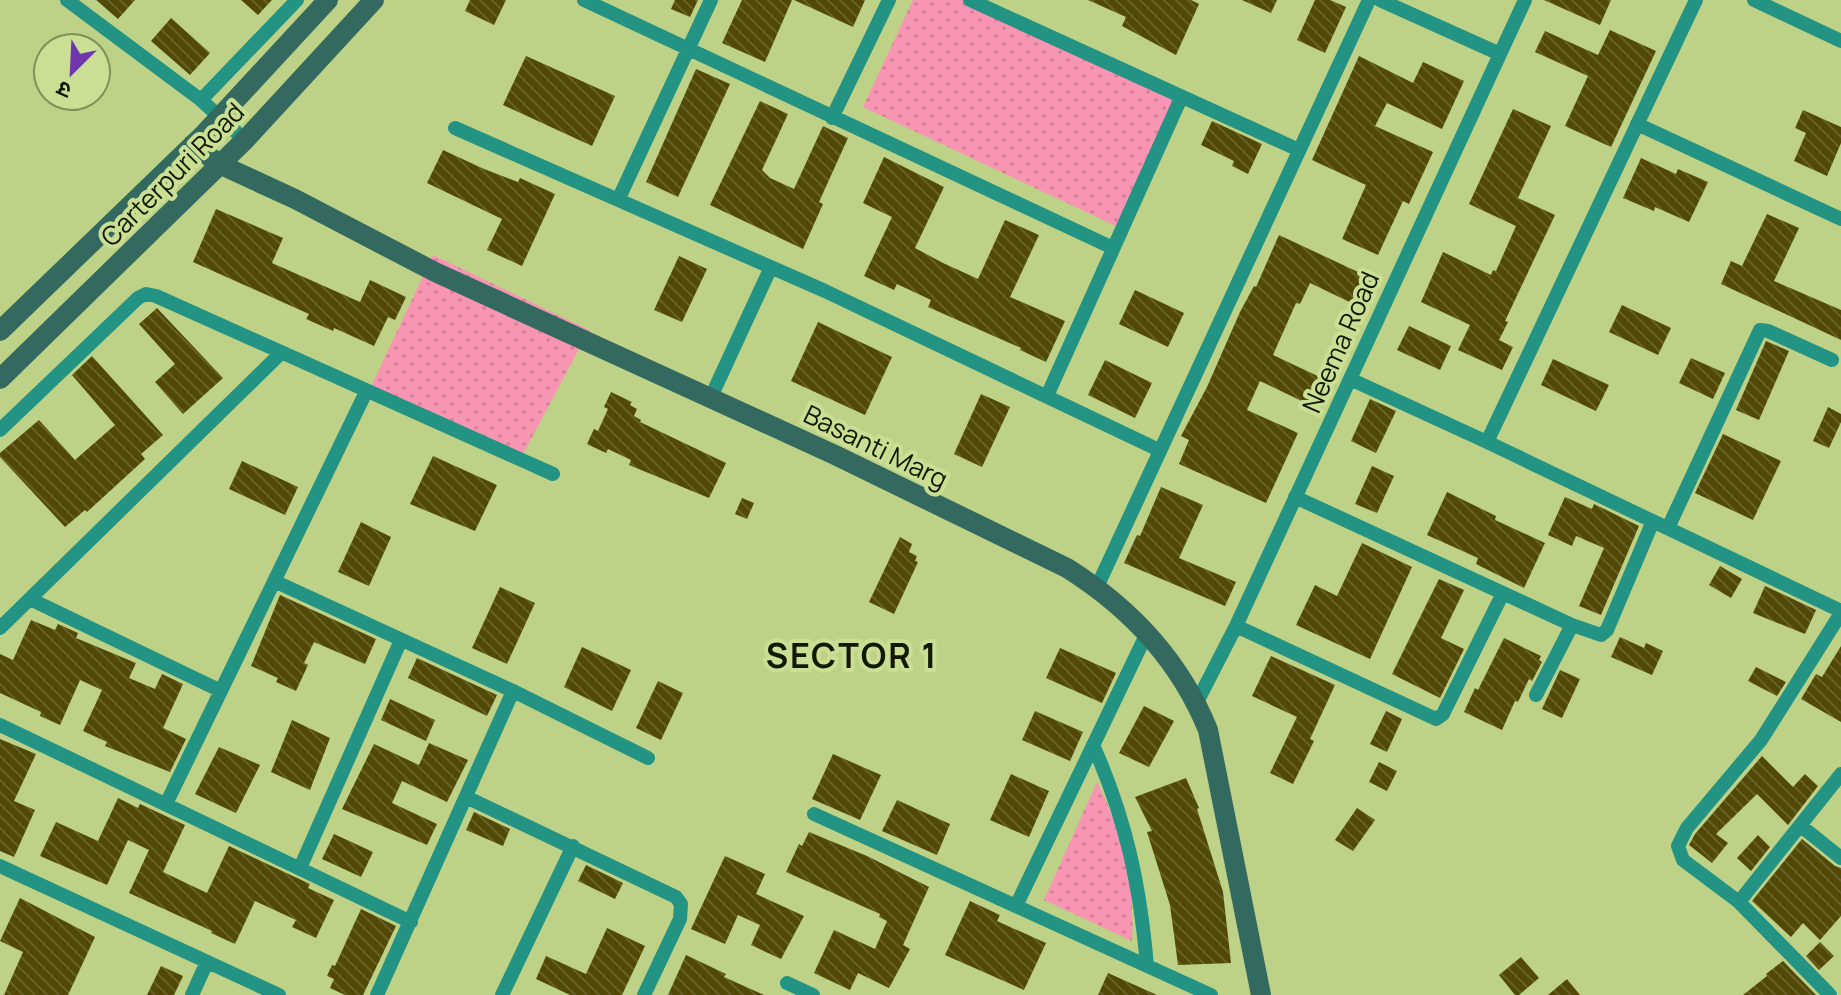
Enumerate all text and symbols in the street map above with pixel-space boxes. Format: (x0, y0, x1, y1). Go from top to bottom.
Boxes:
north arrow (32, 32, 112, 112)
text: उ (51, 73, 76, 107)
street label: Carterpuri Road (92, 94, 252, 254)
street label: Neema Road (1293, 266, 1387, 418)
street label: Basanti Marg (798, 396, 954, 496)
district label: SECTOR 1 (766, 632, 938, 678)

